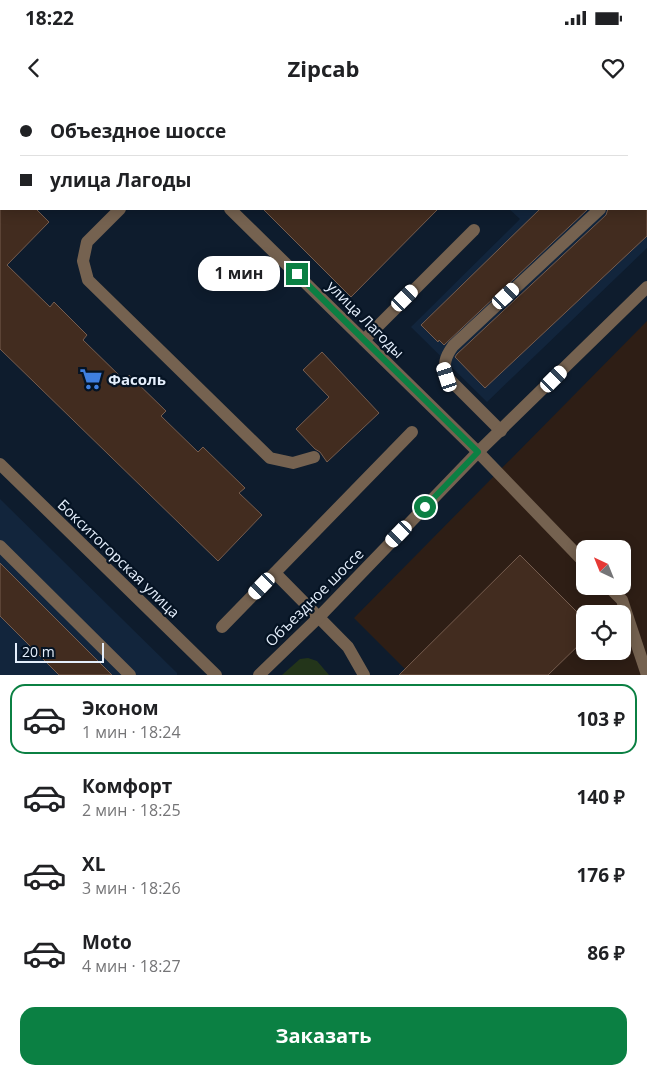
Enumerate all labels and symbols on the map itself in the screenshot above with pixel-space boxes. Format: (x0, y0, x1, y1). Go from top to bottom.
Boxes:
callout: 1 мин (197, 256, 280, 292)
route end (286, 263, 308, 285)
street label: улица Лагоды (323, 276, 409, 362)
car (489, 280, 522, 312)
car (389, 282, 420, 314)
car (435, 360, 458, 394)
car (538, 363, 569, 395)
supermarket icon: Фасоль (78, 366, 104, 392)
place label: Фасоль (108, 369, 166, 389)
street label: Бокситогорская улица (54, 494, 184, 622)
route start (414, 496, 436, 518)
car (383, 518, 414, 550)
north arrow (576, 540, 631, 595)
street label: Объездное шоссе (261, 544, 367, 650)
car (246, 570, 277, 602)
scale bar (15, 640, 104, 663)

